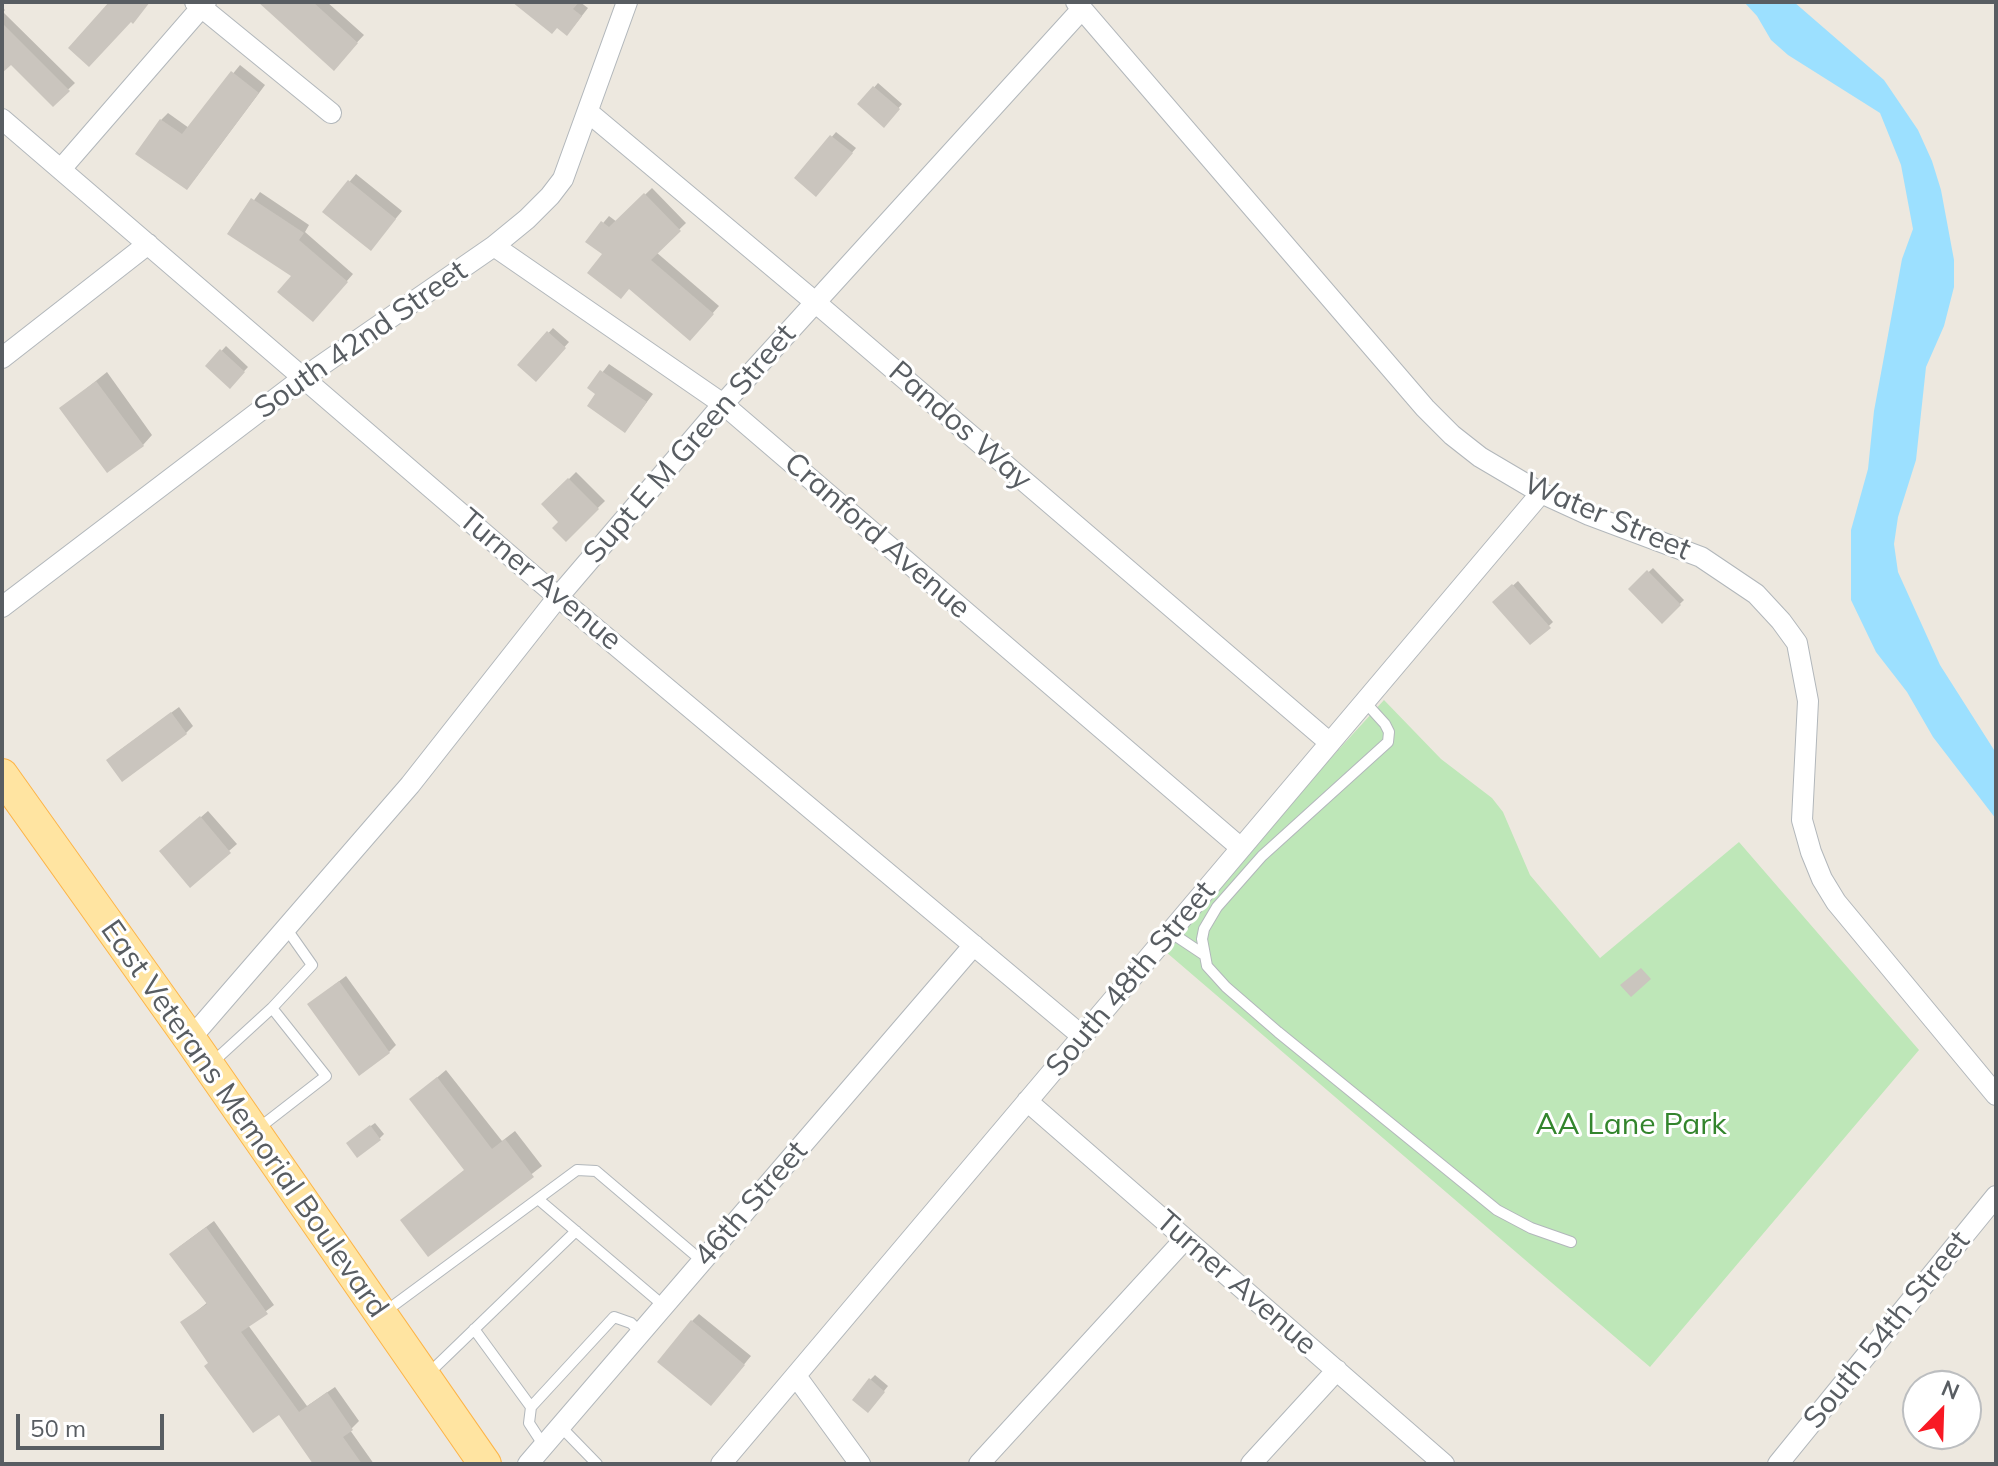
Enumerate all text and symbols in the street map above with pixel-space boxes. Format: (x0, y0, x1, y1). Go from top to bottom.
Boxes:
street label: South 42nd Street (248, 253, 474, 427)
street label: Supt E M Green Street (576, 317, 804, 571)
street label: Pandos Way (881, 354, 1039, 498)
street label: Cranford Avenue (777, 445, 977, 627)
street label: Water Street (1518, 466, 1696, 568)
street label: Turner Avenue (451, 502, 629, 658)
street label: South 48th Street (1039, 874, 1223, 1084)
street label: East Veterans Memorial Boulevard (93, 913, 395, 1325)
park label: AA Lane Park (1535, 1107, 1727, 1143)
street label: 46th Street (687, 1134, 815, 1274)
street label: Turner Avenue (1148, 1203, 1324, 1363)
street label: South 54th Street (1796, 1224, 1978, 1436)
north arrow (1902, 1370, 1982, 1450)
text: N (1937, 1374, 1964, 1406)
scale bar (20, 1398, 168, 1448)
text: 50 m (30, 1413, 86, 1443)

